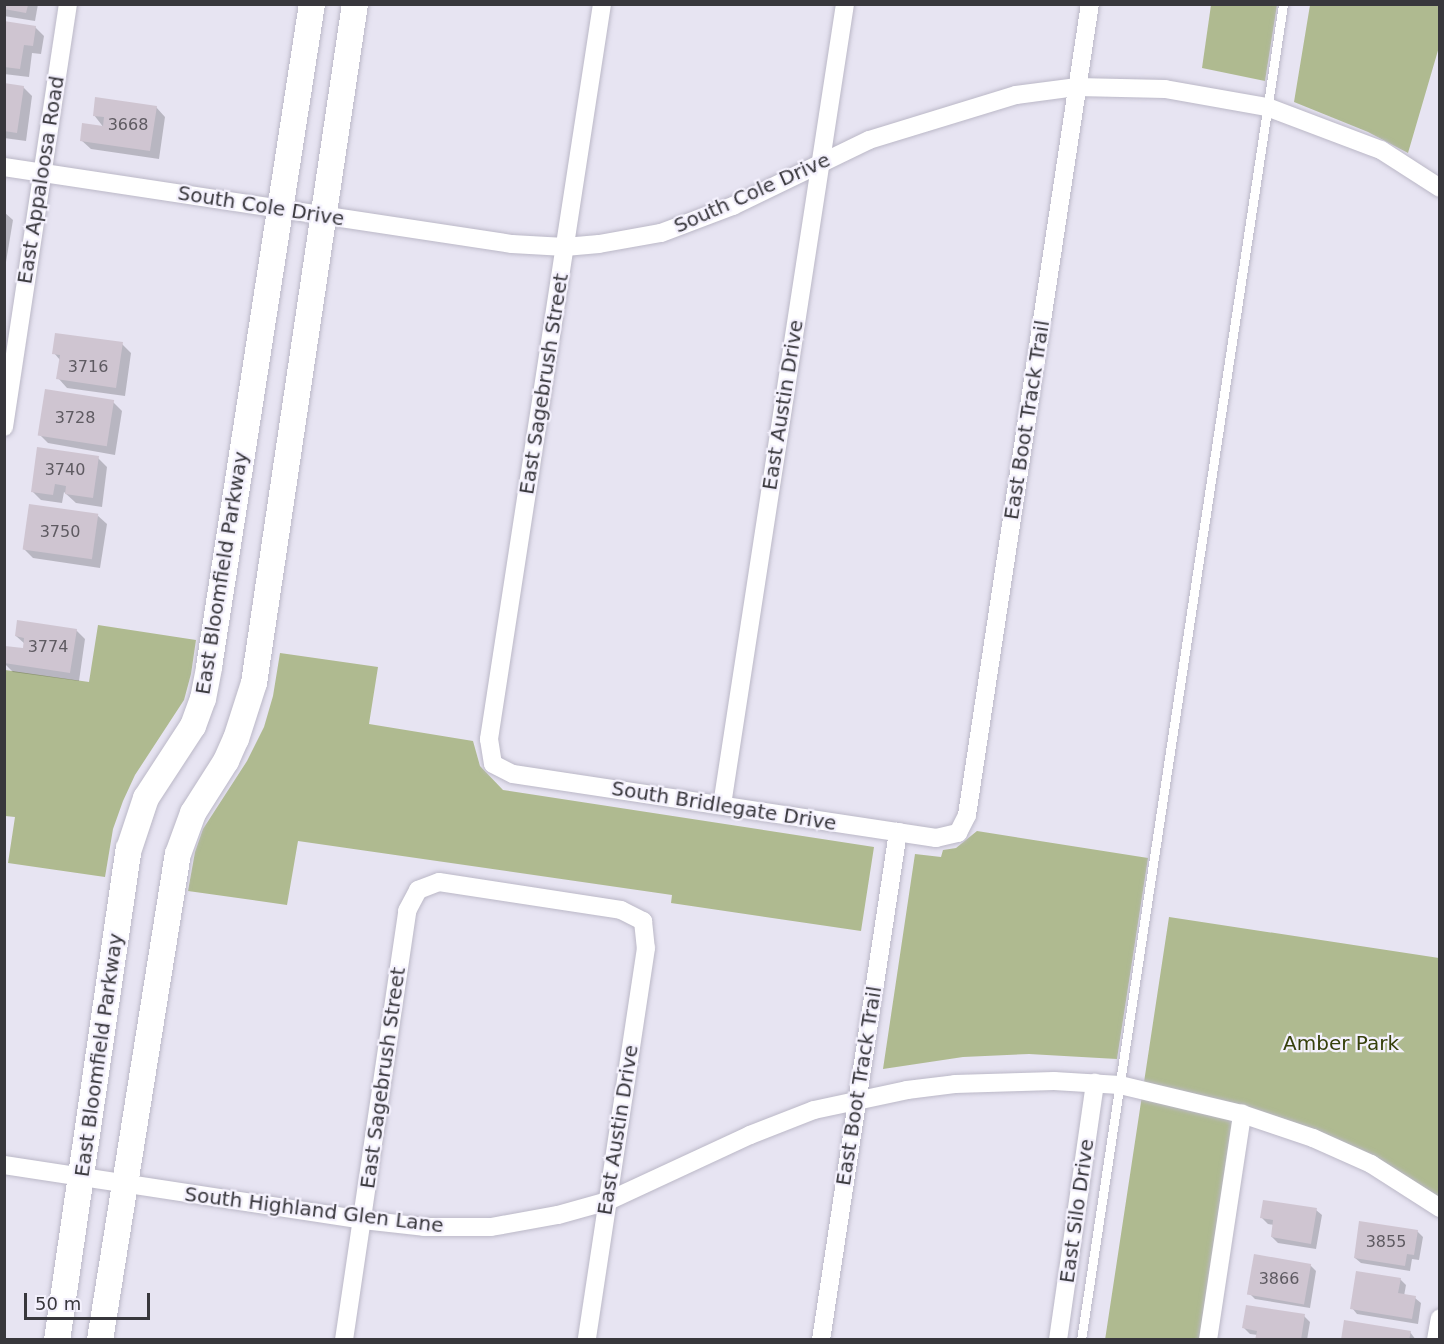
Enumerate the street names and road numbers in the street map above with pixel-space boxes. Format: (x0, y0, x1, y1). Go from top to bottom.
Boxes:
street label: East Appaloosa Road (13, 74, 69, 286)
street label: South Cole Drive (670, 148, 834, 238)
street label: South Cole Drive (176, 181, 346, 231)
street label: East Sagebrush Street (515, 272, 573, 496)
street label: East Austin Drive (758, 318, 808, 492)
street label: East Boot Track Trail (999, 319, 1055, 521)
street label: East Bloomfield Parkway (191, 450, 253, 696)
street label: South Bridlegate Drive (610, 776, 838, 836)
street label: East Bloomfield Parkway (70, 932, 128, 1178)
street label: East Sagebrush Street (356, 966, 410, 1190)
street label: East Boot Track Trail (831, 985, 887, 1187)
street label: East Austin Drive (593, 1043, 643, 1217)
street label: East Silo Drive (1055, 1137, 1099, 1285)
street label: South Highland Glen Lane (183, 1182, 445, 1238)

